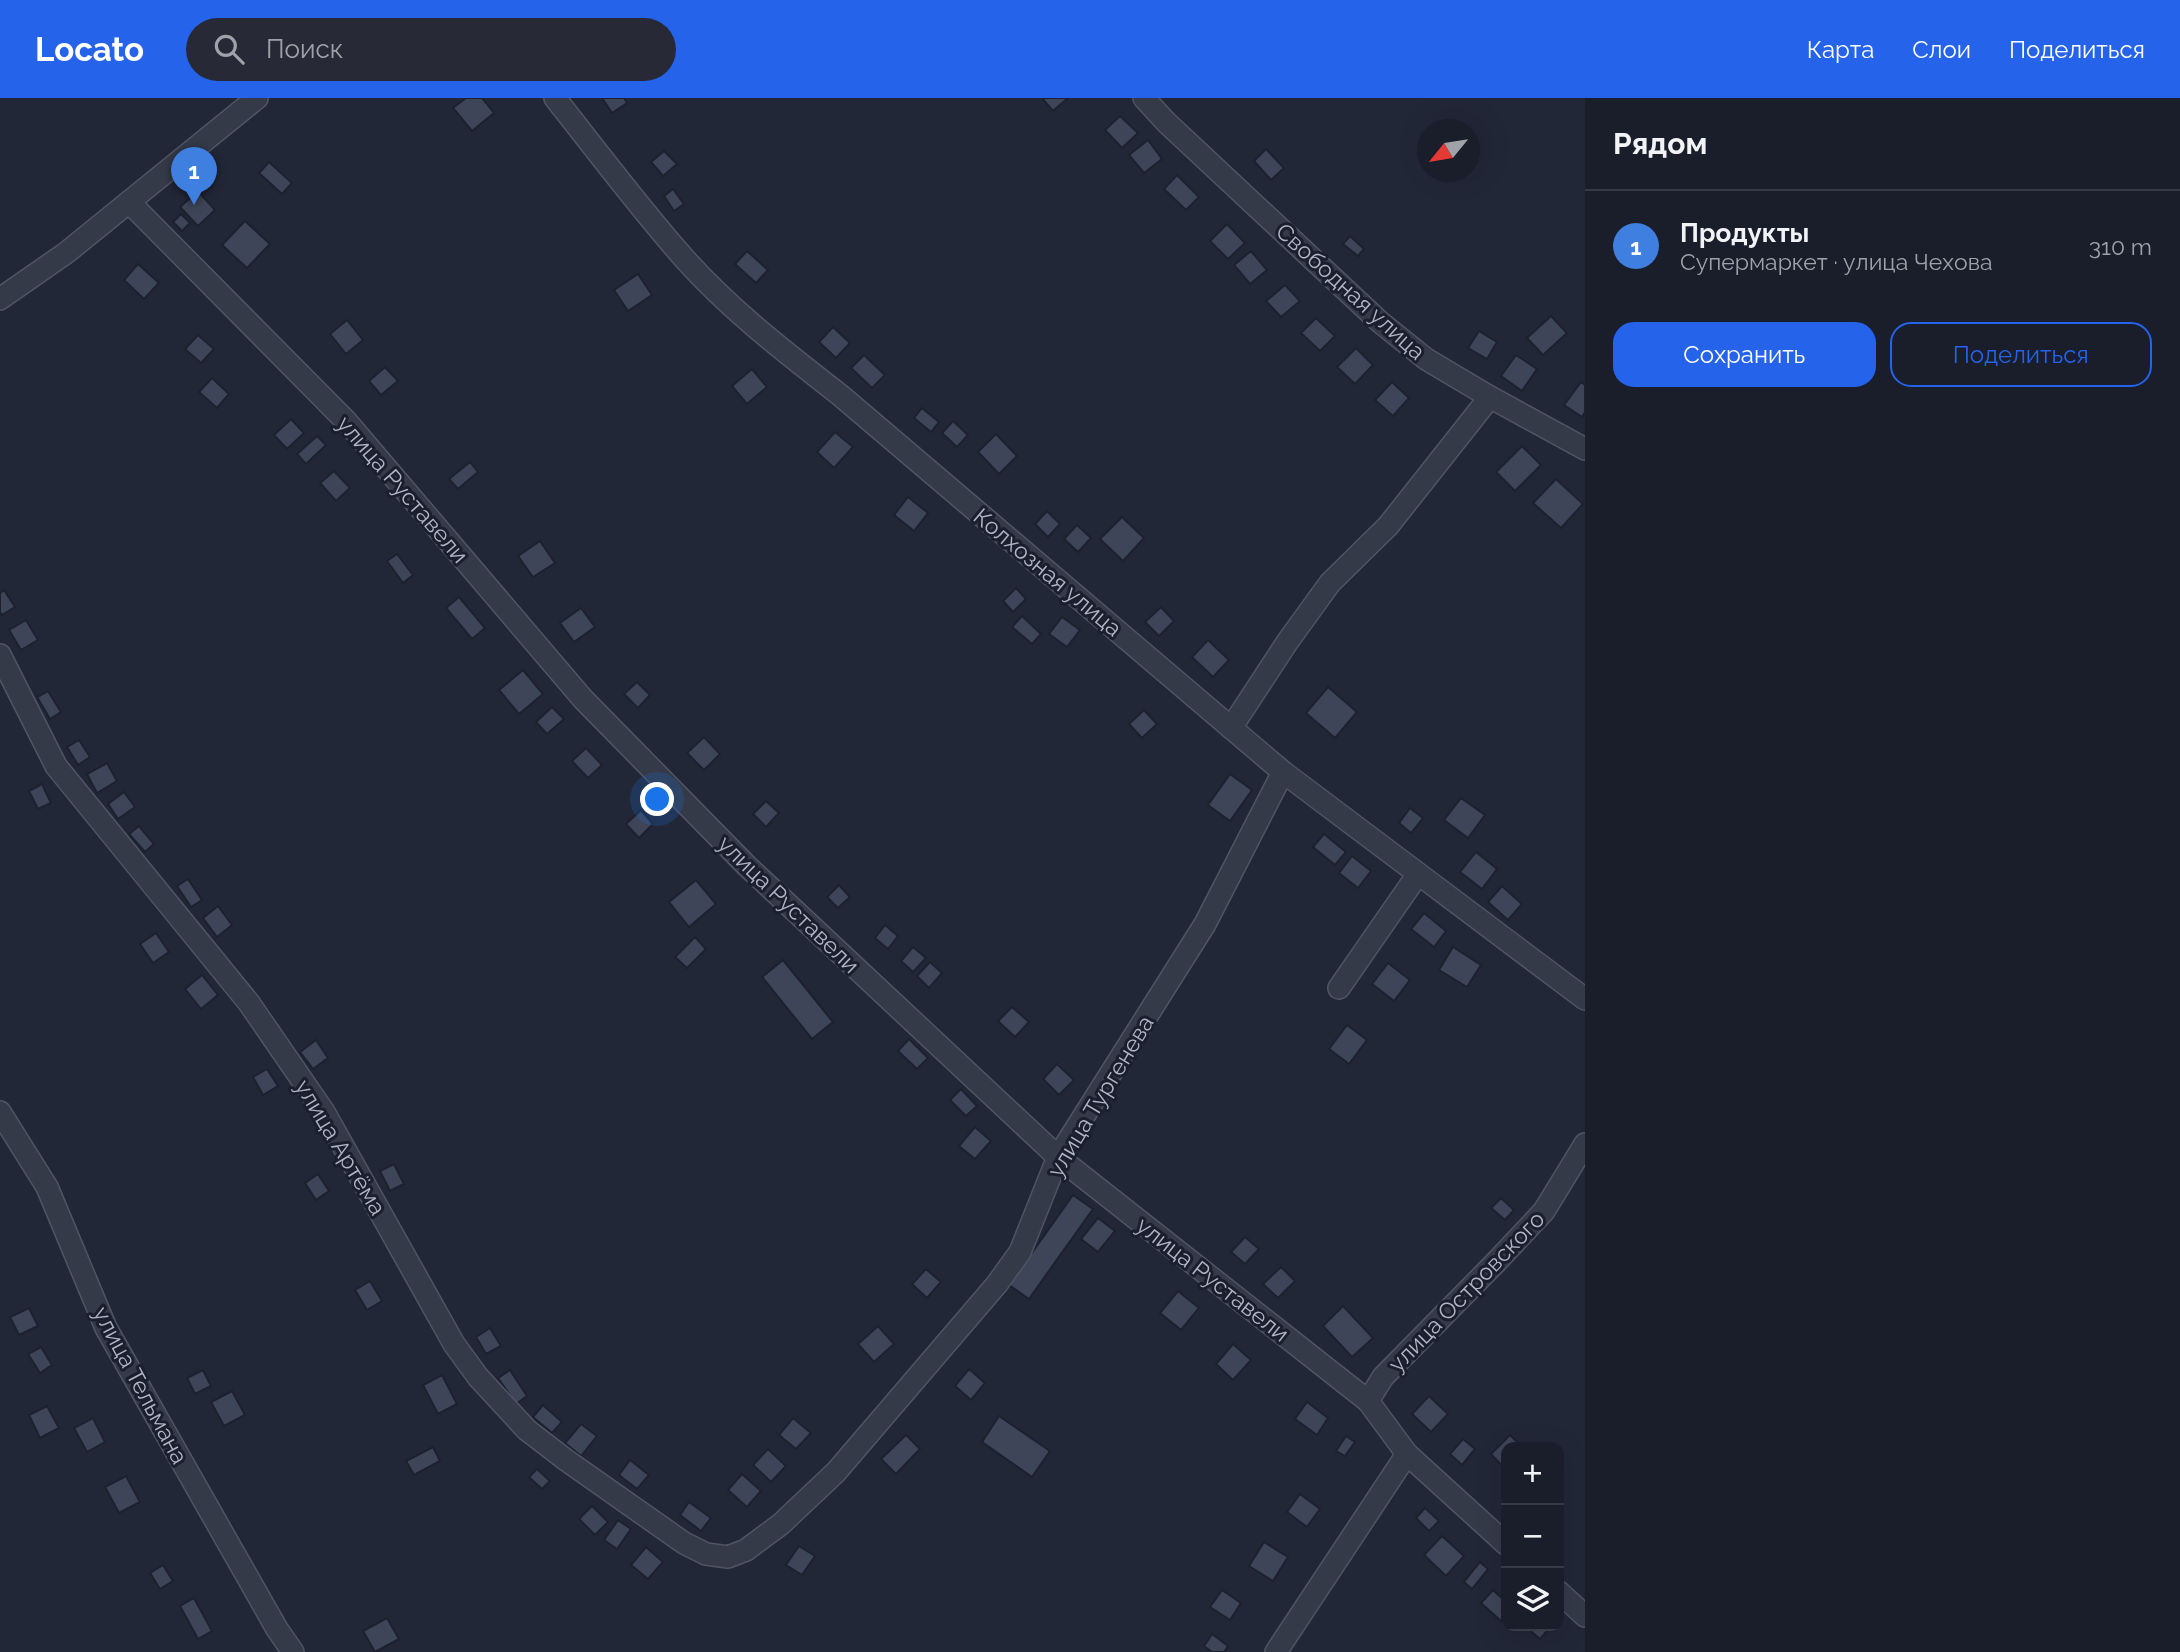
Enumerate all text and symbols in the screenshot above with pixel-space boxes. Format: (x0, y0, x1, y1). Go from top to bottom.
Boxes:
search box (186, 18, 676, 81)
text: Locato (35, 30, 144, 69)
icon: search (210, 30, 248, 68)
text: Поиск (266, 34, 343, 64)
text: Карта (1807, 35, 1874, 64)
text: Слои (1912, 35, 1971, 64)
text: Поделиться (2009, 35, 2145, 64)
north arrow (1417, 119, 1480, 182)
text: Рядом (1613, 126, 1707, 161)
pin: 1 (171, 147, 217, 205)
street label: Свободная улица (1271, 217, 1431, 365)
text: Продукты (1680, 218, 1809, 248)
text: 1 (1630, 233, 1642, 260)
text: 310 m (2089, 233, 2152, 260)
text: Супермаркет · улица Чехова (1680, 248, 1992, 275)
button: Сохранить (1613, 322, 1876, 387)
button: Поделиться (1890, 322, 2152, 387)
street label: улица Руставели (332, 410, 474, 568)
street label: Колхозная улица (969, 502, 1127, 642)
your location (640, 782, 674, 816)
street label: улица Руставели (713, 830, 865, 978)
street label: улица Тургенева (1041, 1010, 1159, 1182)
street label: улица Артёма (290, 1074, 392, 1220)
street label: улица Островского (1382, 1205, 1550, 1377)
street label: улица Руставели (1131, 1211, 1295, 1347)
street label: улица Тельмана (88, 1302, 194, 1468)
map controls (1501, 1442, 1564, 1631)
button: + (1501, 1442, 1564, 1505)
button: − (1501, 1505, 1564, 1568)
button: layers (1501, 1568, 1564, 1631)

